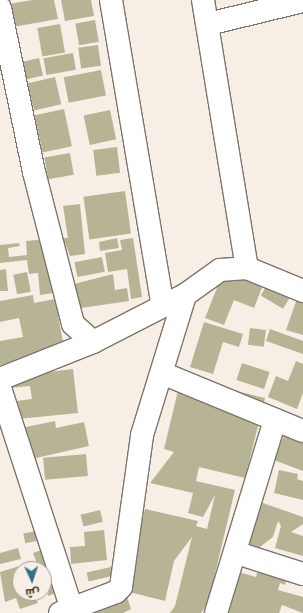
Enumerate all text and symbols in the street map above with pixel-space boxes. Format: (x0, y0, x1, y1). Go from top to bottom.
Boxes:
north arrow (12, 561, 52, 601)
text: ش (25, 585, 40, 600)

